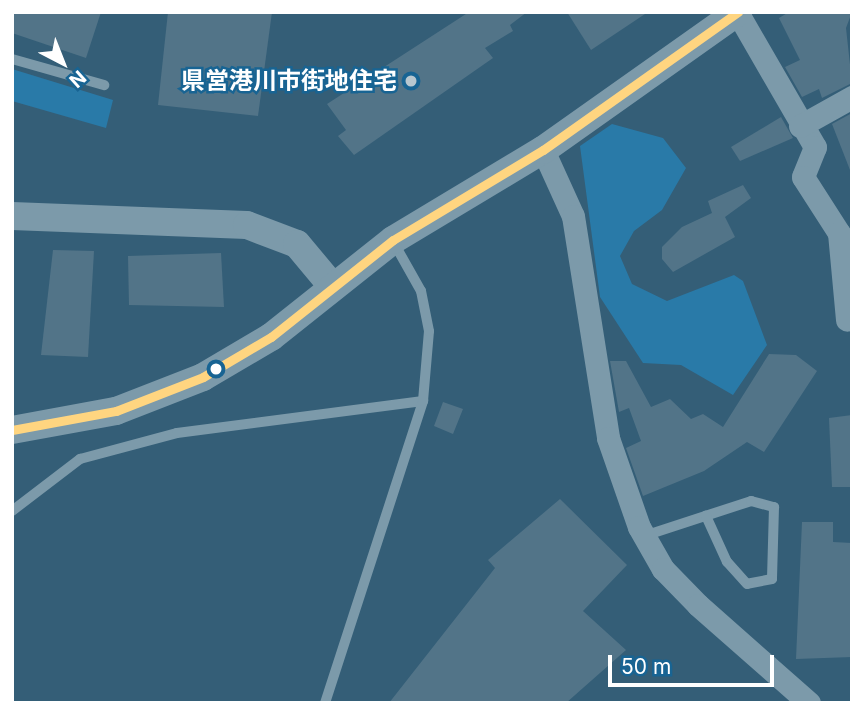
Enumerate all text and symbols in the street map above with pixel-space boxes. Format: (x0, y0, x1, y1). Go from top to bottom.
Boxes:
north arrow (28, 28, 98, 98)
text: N (64, 66, 90, 92)
place label: 県営港川市街地住宅 (181, 67, 397, 95)
marker: 県営港川市街地住宅 (403, 73, 419, 89)
unlabelled marker (209, 362, 223, 376)
scale bar (612, 642, 778, 686)
text: 50 m (621, 654, 671, 679)

